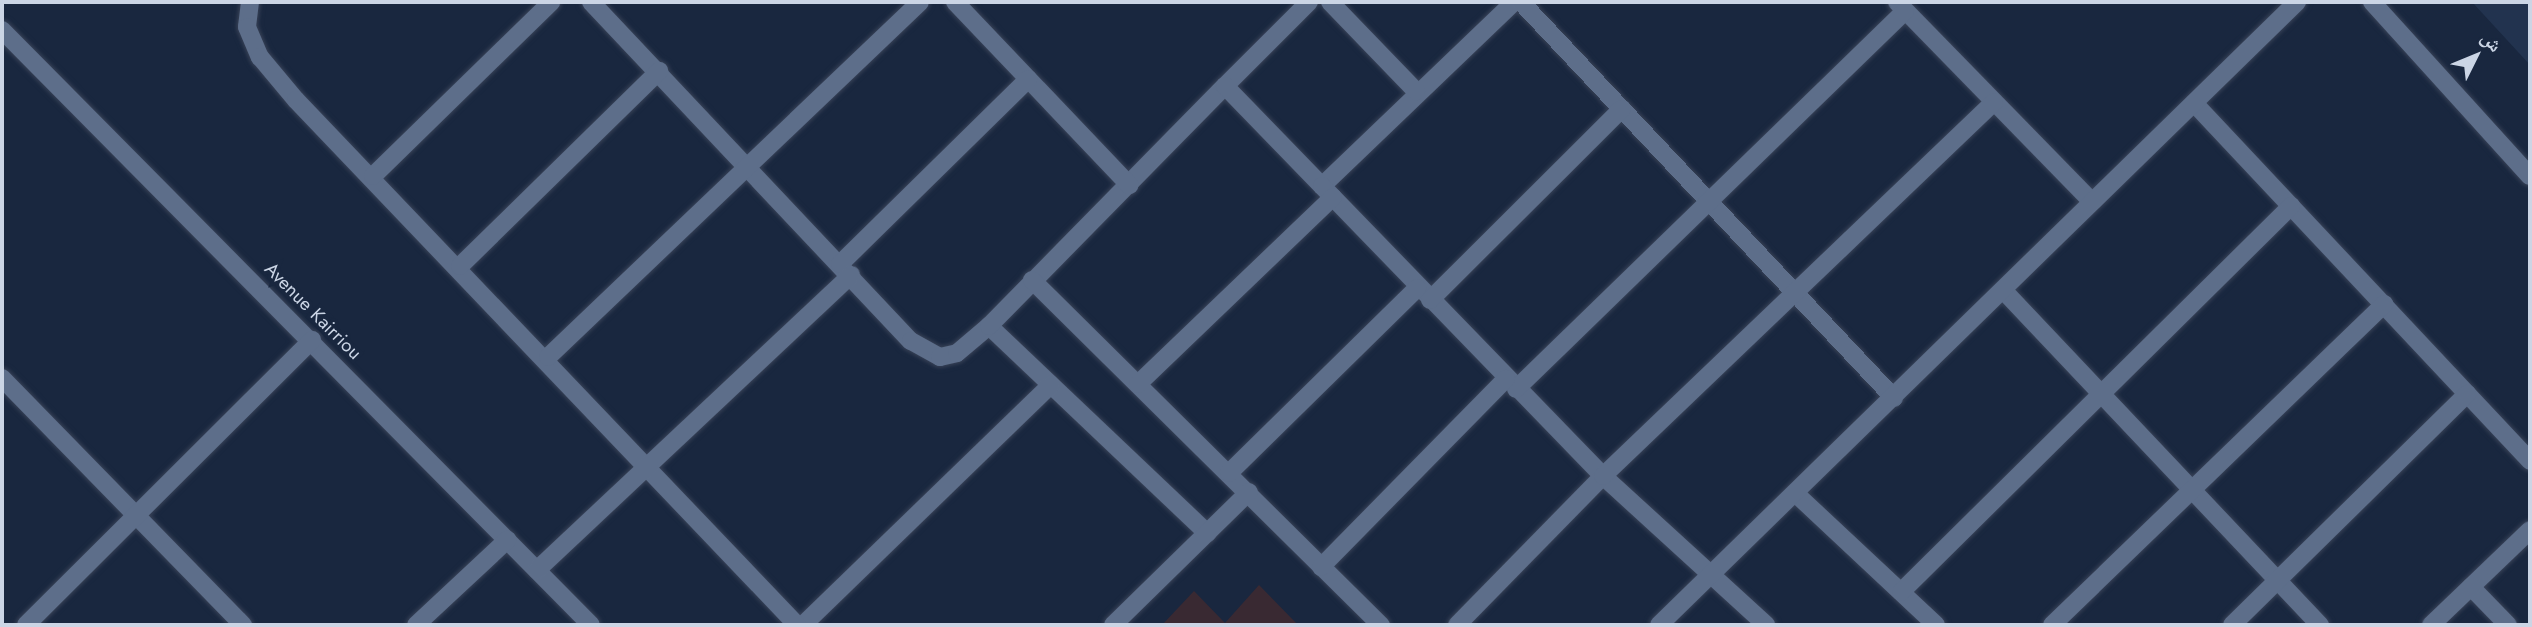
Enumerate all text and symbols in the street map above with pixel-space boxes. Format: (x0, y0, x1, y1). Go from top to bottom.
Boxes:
north arrow (2441, 21, 2511, 91)
text: ش (2475, 25, 2508, 58)
street label: Avenue Kairriou (260, 258, 366, 364)

